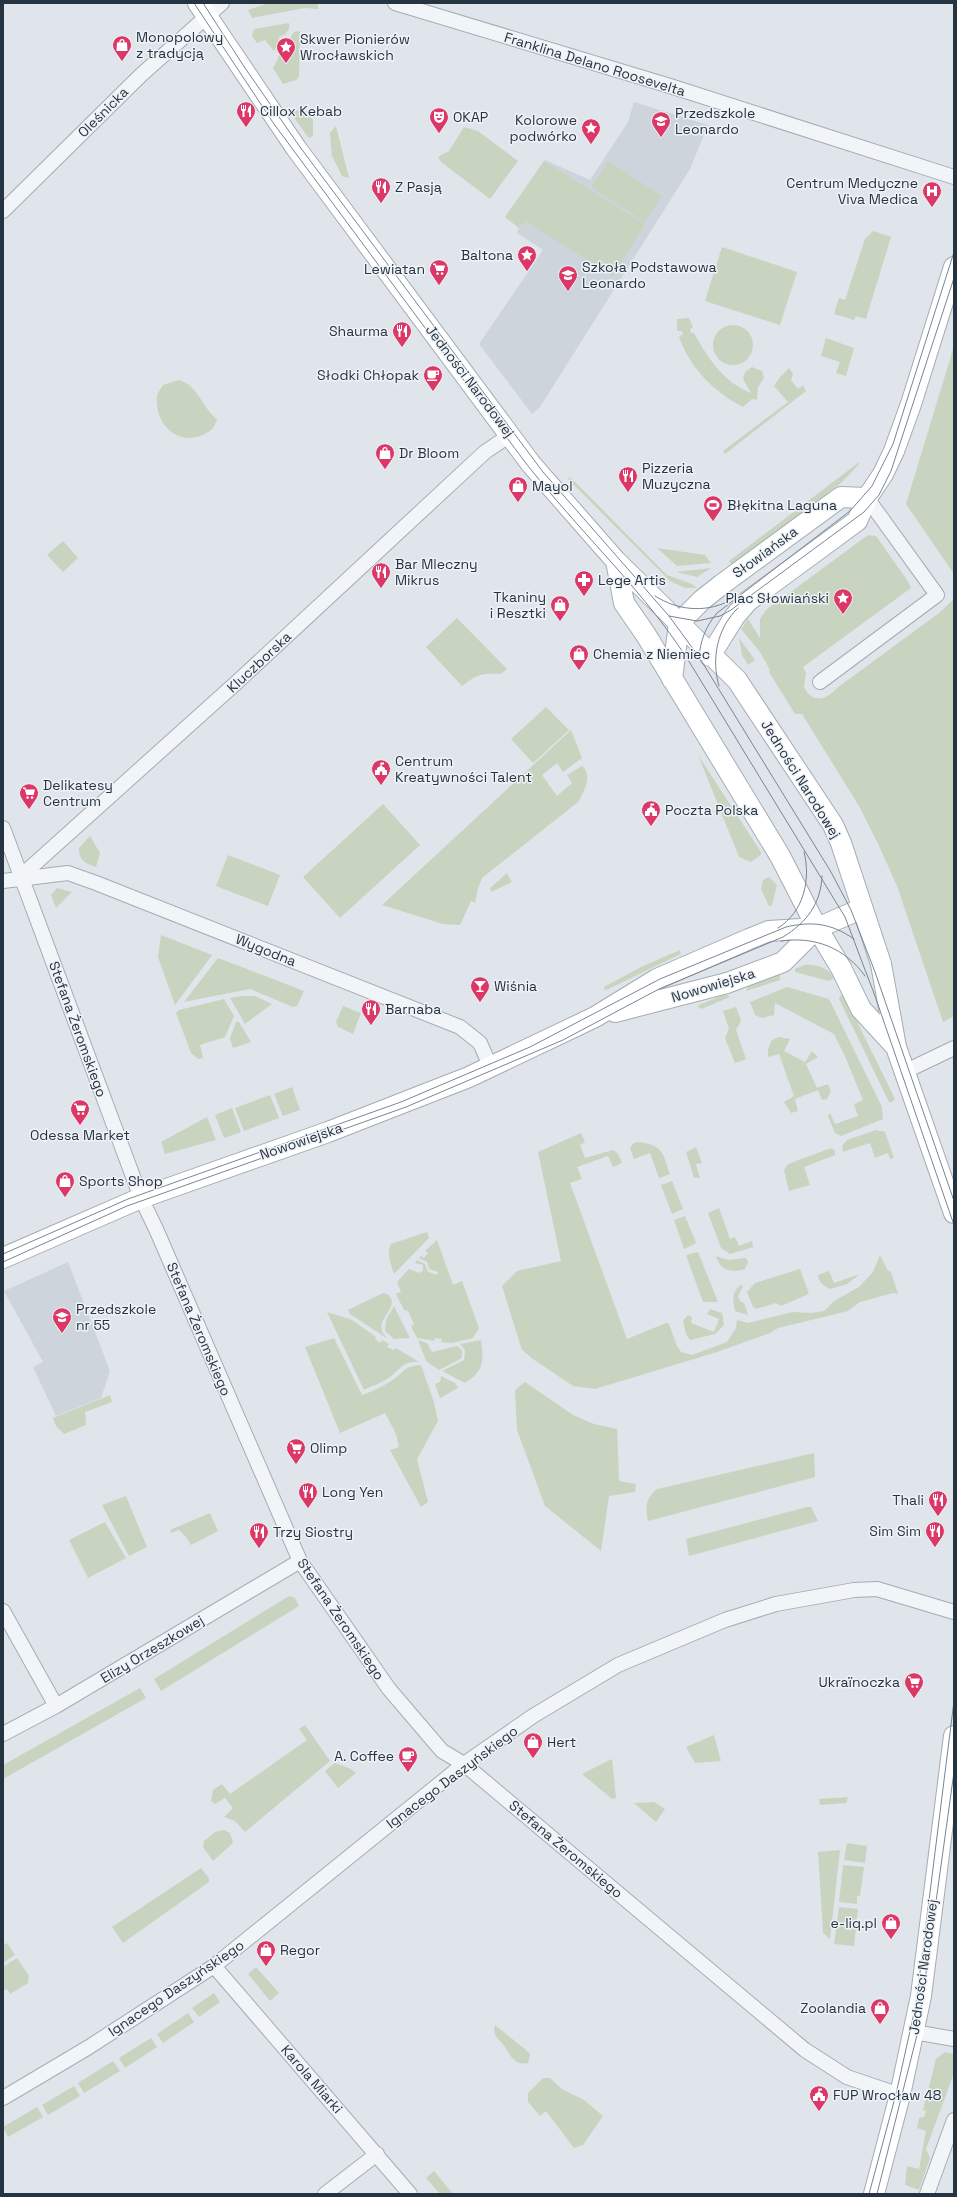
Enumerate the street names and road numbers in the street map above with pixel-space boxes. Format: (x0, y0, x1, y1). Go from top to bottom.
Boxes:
street label: Franklina Delano Roosevelta (502, 28, 688, 100)
street label: Oleśnicka (74, 83, 132, 141)
street label: Jedności Narodowej (422, 321, 518, 441)
street label: Słowiańska (729, 522, 801, 582)
street label: Kluczborska (223, 628, 295, 696)
street label: Jedności Narodowej (757, 716, 845, 842)
street label: Wygodna (233, 930, 299, 970)
street label: Stefana Żeromskiego (45, 959, 111, 1099)
street label: Nowowiejska (669, 964, 757, 1006)
street label: Nowowiejska (257, 1118, 345, 1164)
street label: Stefana Żeromskiego (163, 1260, 235, 1398)
street label: Stefana Żeromskiego (293, 1555, 389, 1683)
street label: Elizy Orzeszkowej (97, 1611, 207, 1687)
street label: Ignacego Daszyńskiego (383, 1722, 521, 1832)
street label: Stefana Żeromskiego (505, 1796, 627, 1902)
street label: Jedności Narodowej (905, 1898, 941, 2036)
street label: Ignacego Daszyńskiego (105, 1936, 247, 2040)
street label: Karola Miarki (277, 2041, 347, 2117)

